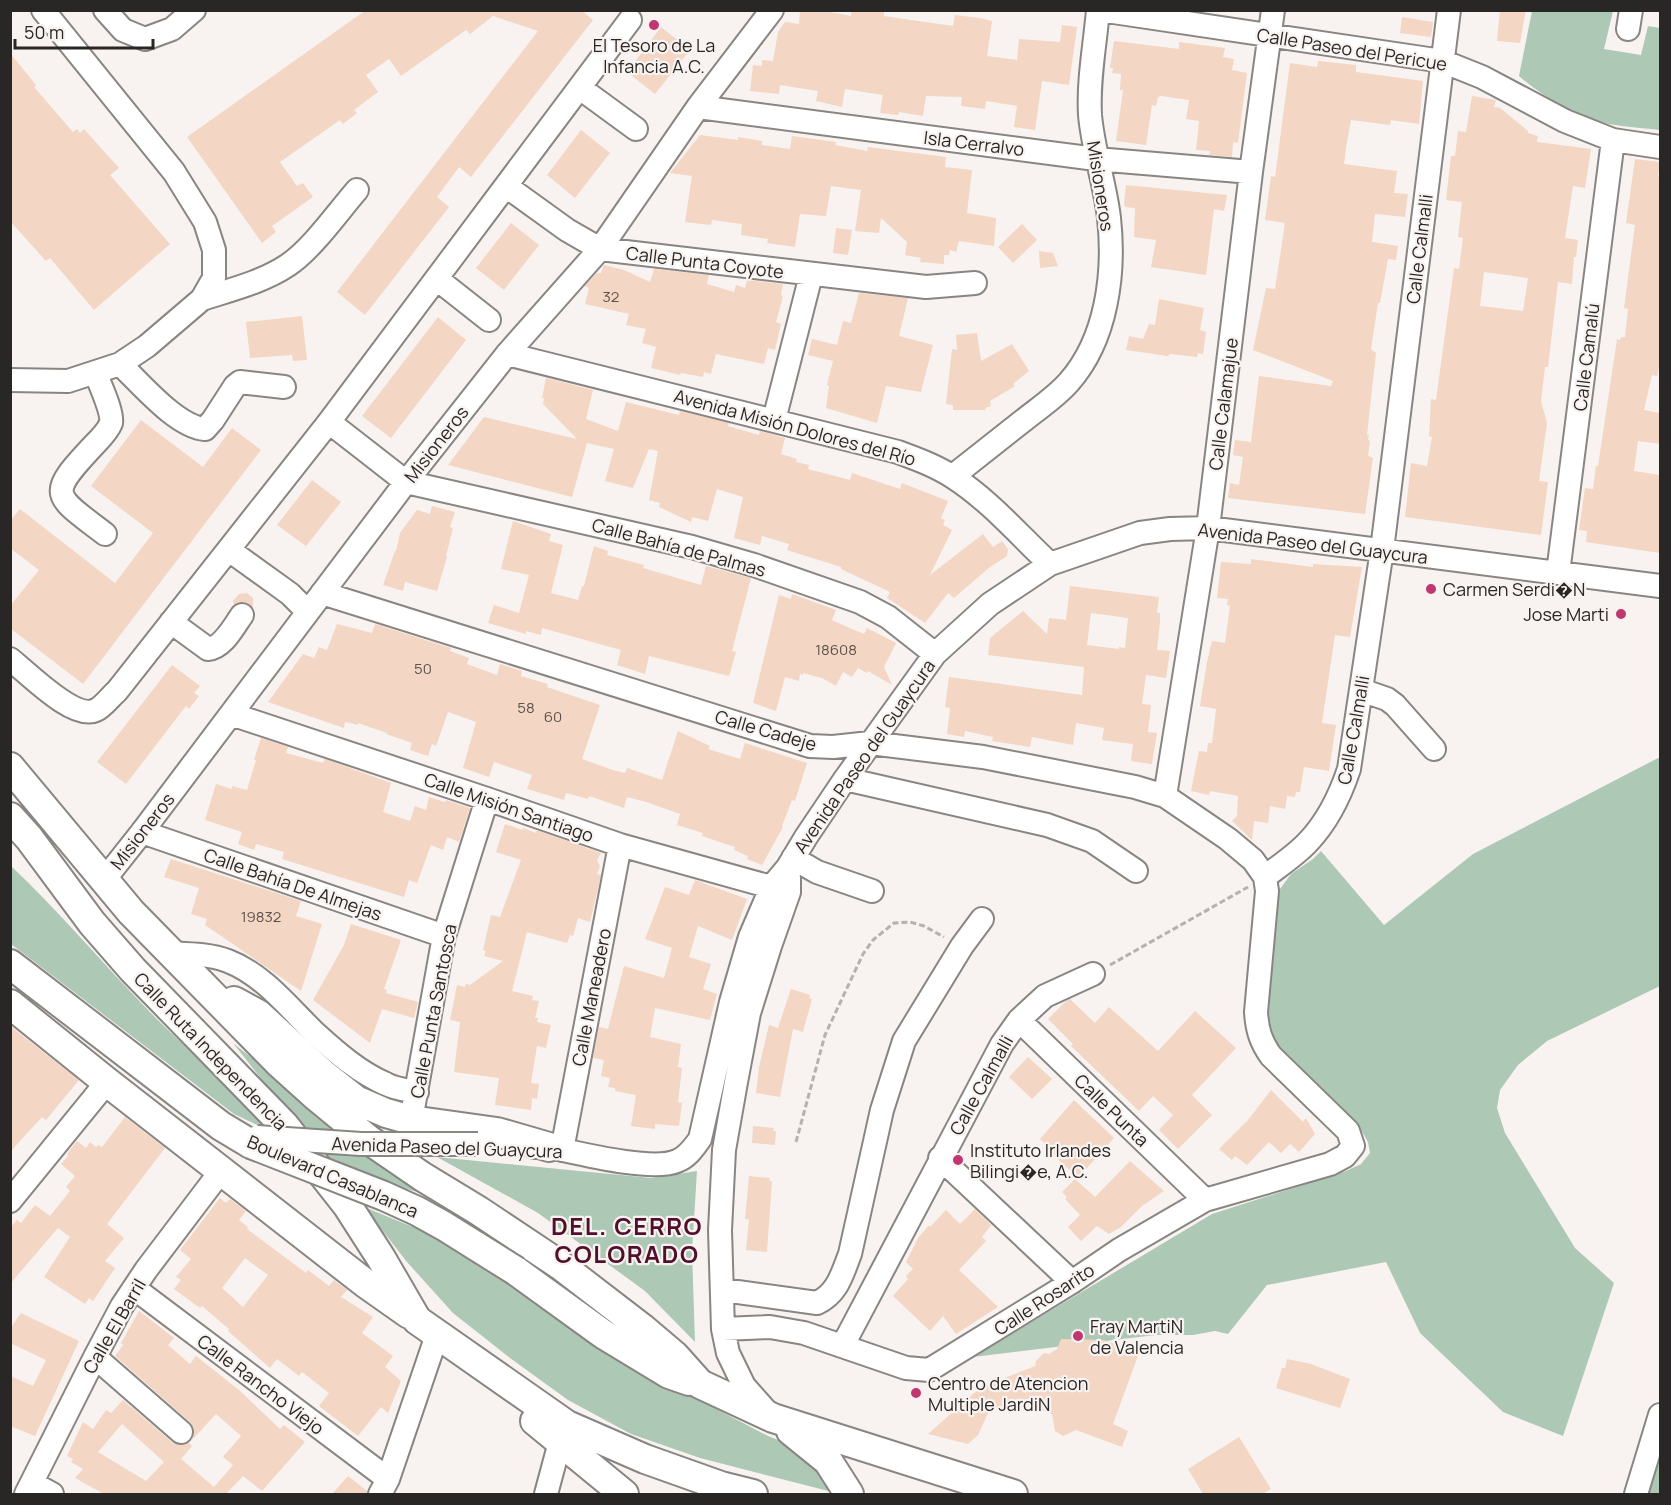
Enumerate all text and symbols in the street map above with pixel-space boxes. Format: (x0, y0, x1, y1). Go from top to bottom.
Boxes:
scale bar (15, 12, 153, 50)
marker: El Tesoro de La Infancia A.C. (647, 18, 661, 32)
text: 50 m (24, 20, 64, 44)
street label: Calle Paseo del Pericue (1255, 22, 1449, 76)
place label: El Tesoro de La Infancia A.C. (593, 33, 715, 78)
street label: Isla Cerralvo (922, 125, 1026, 161)
street label: Misioneros (1082, 139, 1120, 233)
street label: Calle Calmalli (1400, 193, 1438, 305)
street label: Calle Punta Coyote (625, 240, 785, 284)
house number: 32 (603, 286, 619, 307)
street label: Calle Camalú (1567, 302, 1605, 412)
street label: Calle Calamajue (1203, 336, 1243, 472)
street label: Avenida Misión Dolores del Río (671, 383, 919, 471)
street label: Misioneros (398, 401, 474, 487)
street label: Calle Bahía de Palmas (589, 512, 769, 582)
street label: Avenida Paseo del Guaycura (1197, 517, 1429, 569)
place label: Carmen Serdi�N (1443, 577, 1585, 601)
marker: Carmen Serdi�N (1424, 582, 1438, 596)
place label: Jose Marti (1523, 602, 1609, 626)
marker: Jose Marti (1614, 607, 1628, 621)
house number: 18608 (815, 639, 857, 660)
street label: Avenida Paseo del Guaycura (788, 654, 940, 858)
house number: 50 (414, 658, 432, 679)
street label: Calle Calmalli (1332, 674, 1374, 786)
house number: 58 (517, 697, 535, 718)
street label: Calle Cadeje (712, 704, 820, 756)
house number: 60 (544, 706, 562, 727)
street label: Calle Misión Santiago (421, 767, 597, 847)
street label: Misioneros (104, 788, 180, 874)
street label: Calle Bahía De Almejas (201, 842, 385, 926)
house number: 19832 (241, 906, 281, 927)
street label: Calle Punta Santosca (404, 922, 462, 1100)
street label: Calle Maneadero (566, 926, 616, 1068)
street label: Calle Ruta Independencia (129, 967, 293, 1135)
street label: Calle Calmalli (944, 1031, 1018, 1139)
street label: Calle Punta (1070, 1068, 1154, 1152)
street label: Boulevard Casablanca (244, 1129, 422, 1223)
street label: Avenida Paseo del Guaycura (331, 1131, 563, 1163)
place label: Instituto Irlandes Bilingi�e, A.C. (970, 1138, 1111, 1183)
marker: Instituto Irlandes Bilingi�e, A.C. (951, 1153, 965, 1167)
district label: DEL. CERRO COLORADO (551, 1209, 703, 1270)
street label: Calle Rosarito (989, 1258, 1099, 1340)
street label: Calle El Barril (77, 1274, 151, 1378)
place label: Fray MartiN de Valencia (1090, 1314, 1184, 1359)
street label: Calle Rancho Viejo (193, 1328, 329, 1440)
marker: Fray MartiN de Valencia (1071, 1329, 1085, 1343)
place label: Centro de Atencion Multiple JardiN (928, 1371, 1088, 1416)
marker: Centro de Atencion Multiple JardiN (909, 1386, 923, 1400)

